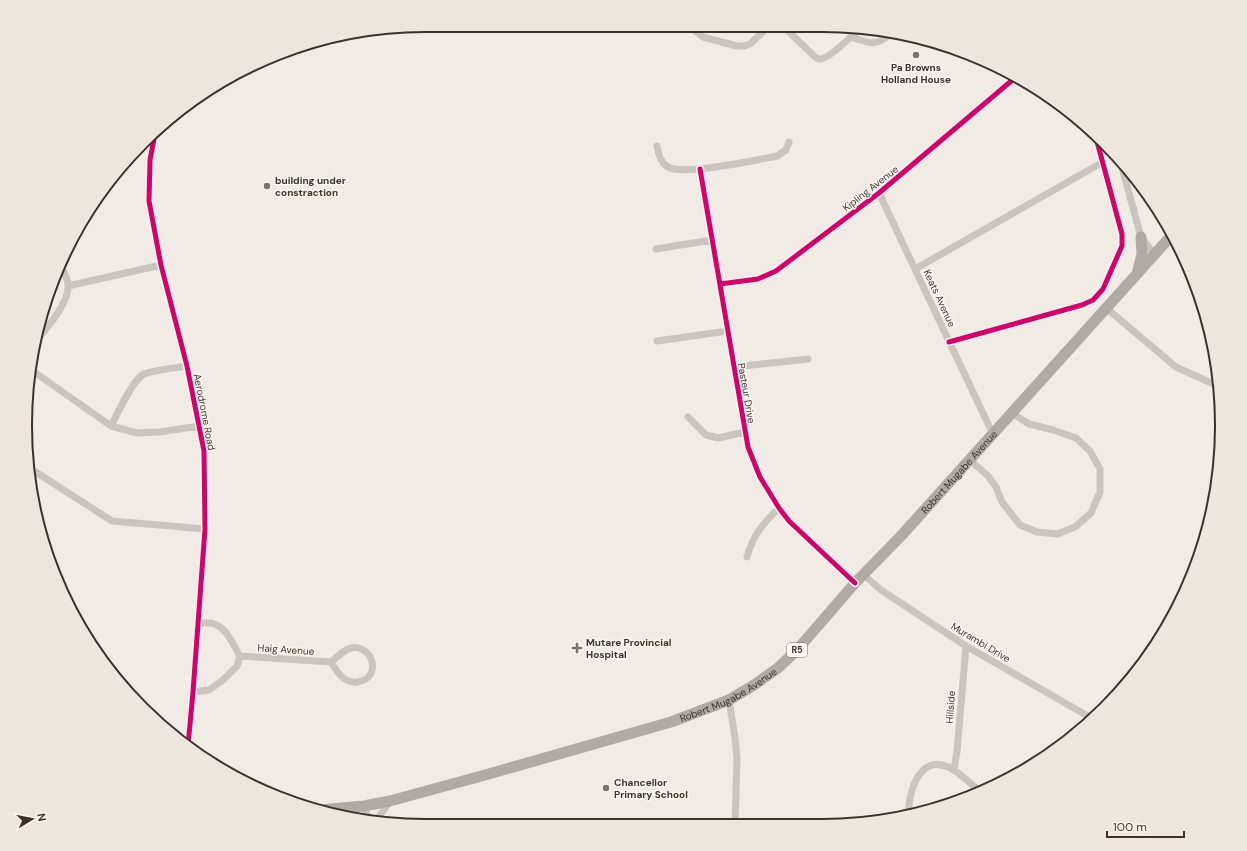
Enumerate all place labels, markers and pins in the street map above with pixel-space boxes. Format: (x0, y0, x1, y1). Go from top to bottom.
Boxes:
marker: Pa Browns Holland House (911, 50, 921, 60)
place label: Pa Browns Holland House (881, 61, 951, 86)
place label: building under constraction (275, 174, 346, 199)
marker: building under constraction (262, 181, 272, 191)
place label: Mutare Provincial Hospital (586, 636, 672, 661)
marker: Mutare Provincial Hospital (571, 642, 583, 654)
place label: Chancellor Primary School (614, 776, 688, 801)
marker: Chancellor Primary School (601, 783, 611, 793)

